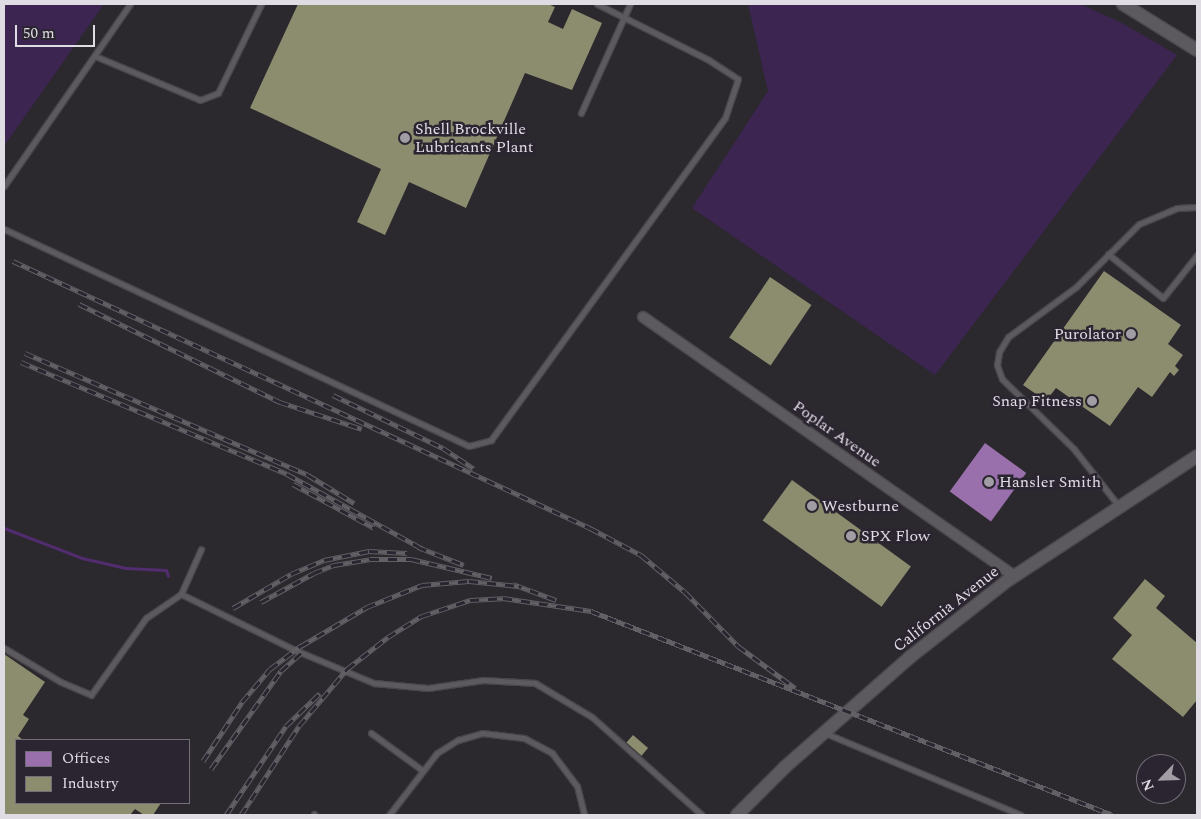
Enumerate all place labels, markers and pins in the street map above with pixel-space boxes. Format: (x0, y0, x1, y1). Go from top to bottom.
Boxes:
place label: Shell Brockville Lubricants Plant (415, 119, 533, 157)
marker: Shell Brockville Lubricants Plant (399, 132, 411, 144)
place label: Purolator (1054, 324, 1121, 344)
marker: Purolator (1125, 328, 1137, 340)
place label: Snap Fitness (992, 391, 1082, 411)
marker: Snap Fitness (1086, 395, 1098, 407)
place label: Hansler Smith (999, 472, 1101, 492)
marker: Hansler Smith (983, 476, 995, 488)
place label: Westburne (822, 496, 899, 516)
marker: Westburne (806, 500, 818, 512)
place label: SPX Flow (861, 526, 930, 546)
marker: SPX Flow (845, 530, 857, 542)

